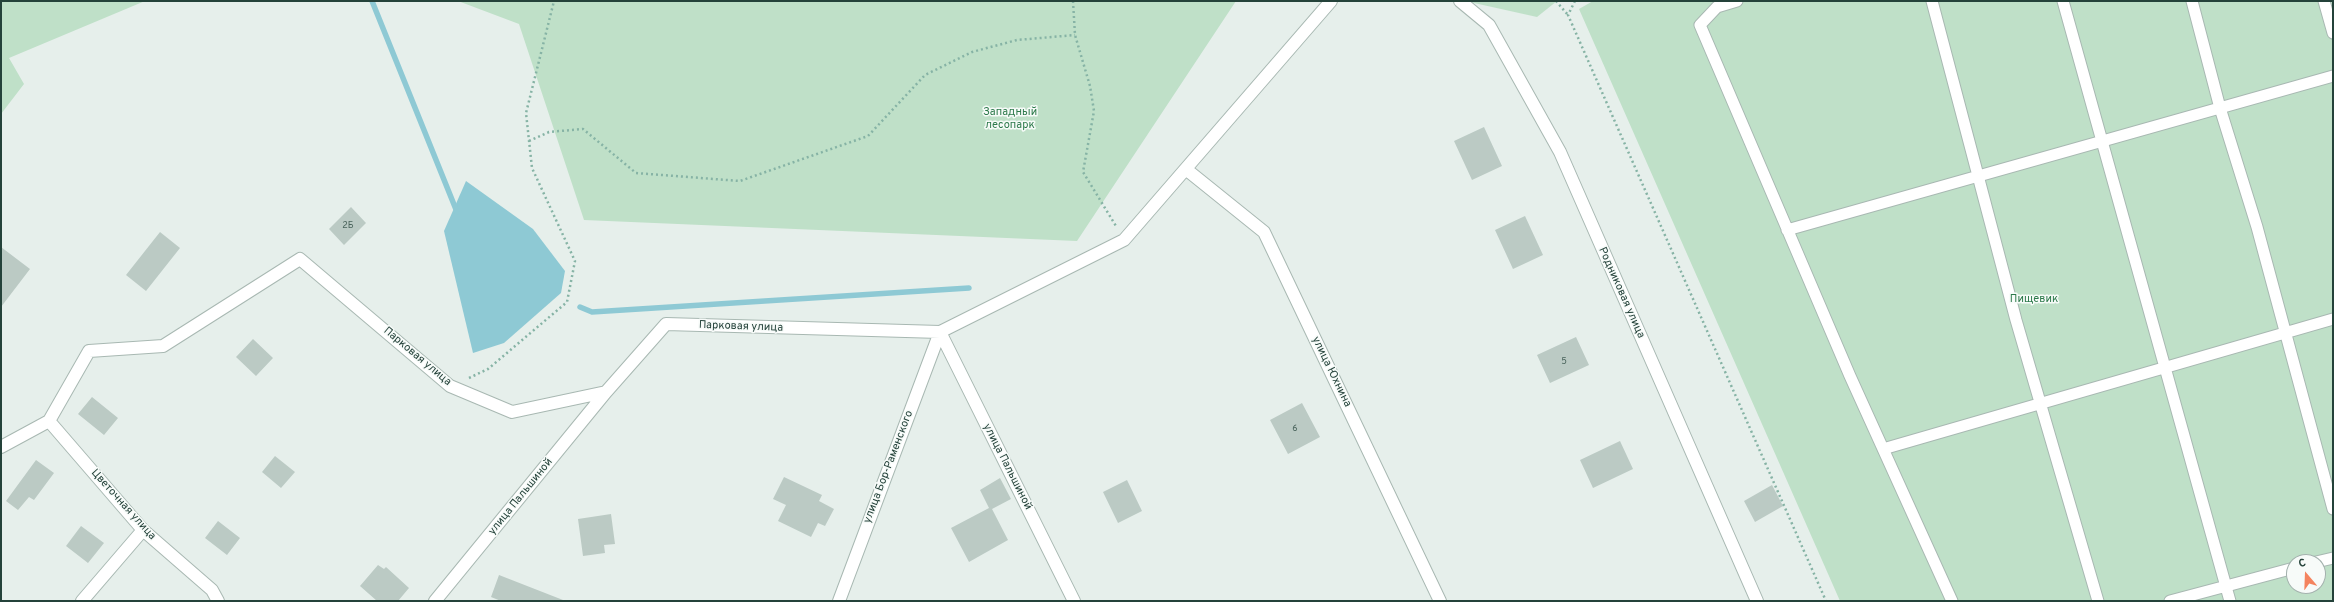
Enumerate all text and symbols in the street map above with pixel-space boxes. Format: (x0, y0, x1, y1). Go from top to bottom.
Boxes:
park label: Западный лесопарк (983, 106, 1037, 132)
house number: 2Б (342, 221, 354, 231)
street label: Родниковая улица (1595, 245, 1647, 341)
park label: Пищевик (2010, 293, 2058, 307)
street label: Парковая улица (699, 319, 783, 335)
street label: Парковая улица (381, 325, 453, 389)
street label: улица Юхнина (1308, 335, 1354, 409)
house number: 5 (1561, 357, 1567, 367)
street label: улица Бор-Раменского (861, 409, 917, 525)
street label: улица Пальшиной (980, 422, 1034, 512)
house number: 6 (1292, 424, 1298, 434)
street label: улица Пальшиной (486, 456, 556, 538)
street label: Цветочная улица (88, 467, 158, 543)
north arrow (2286, 554, 2326, 594)
text: С (2297, 556, 2308, 571)

